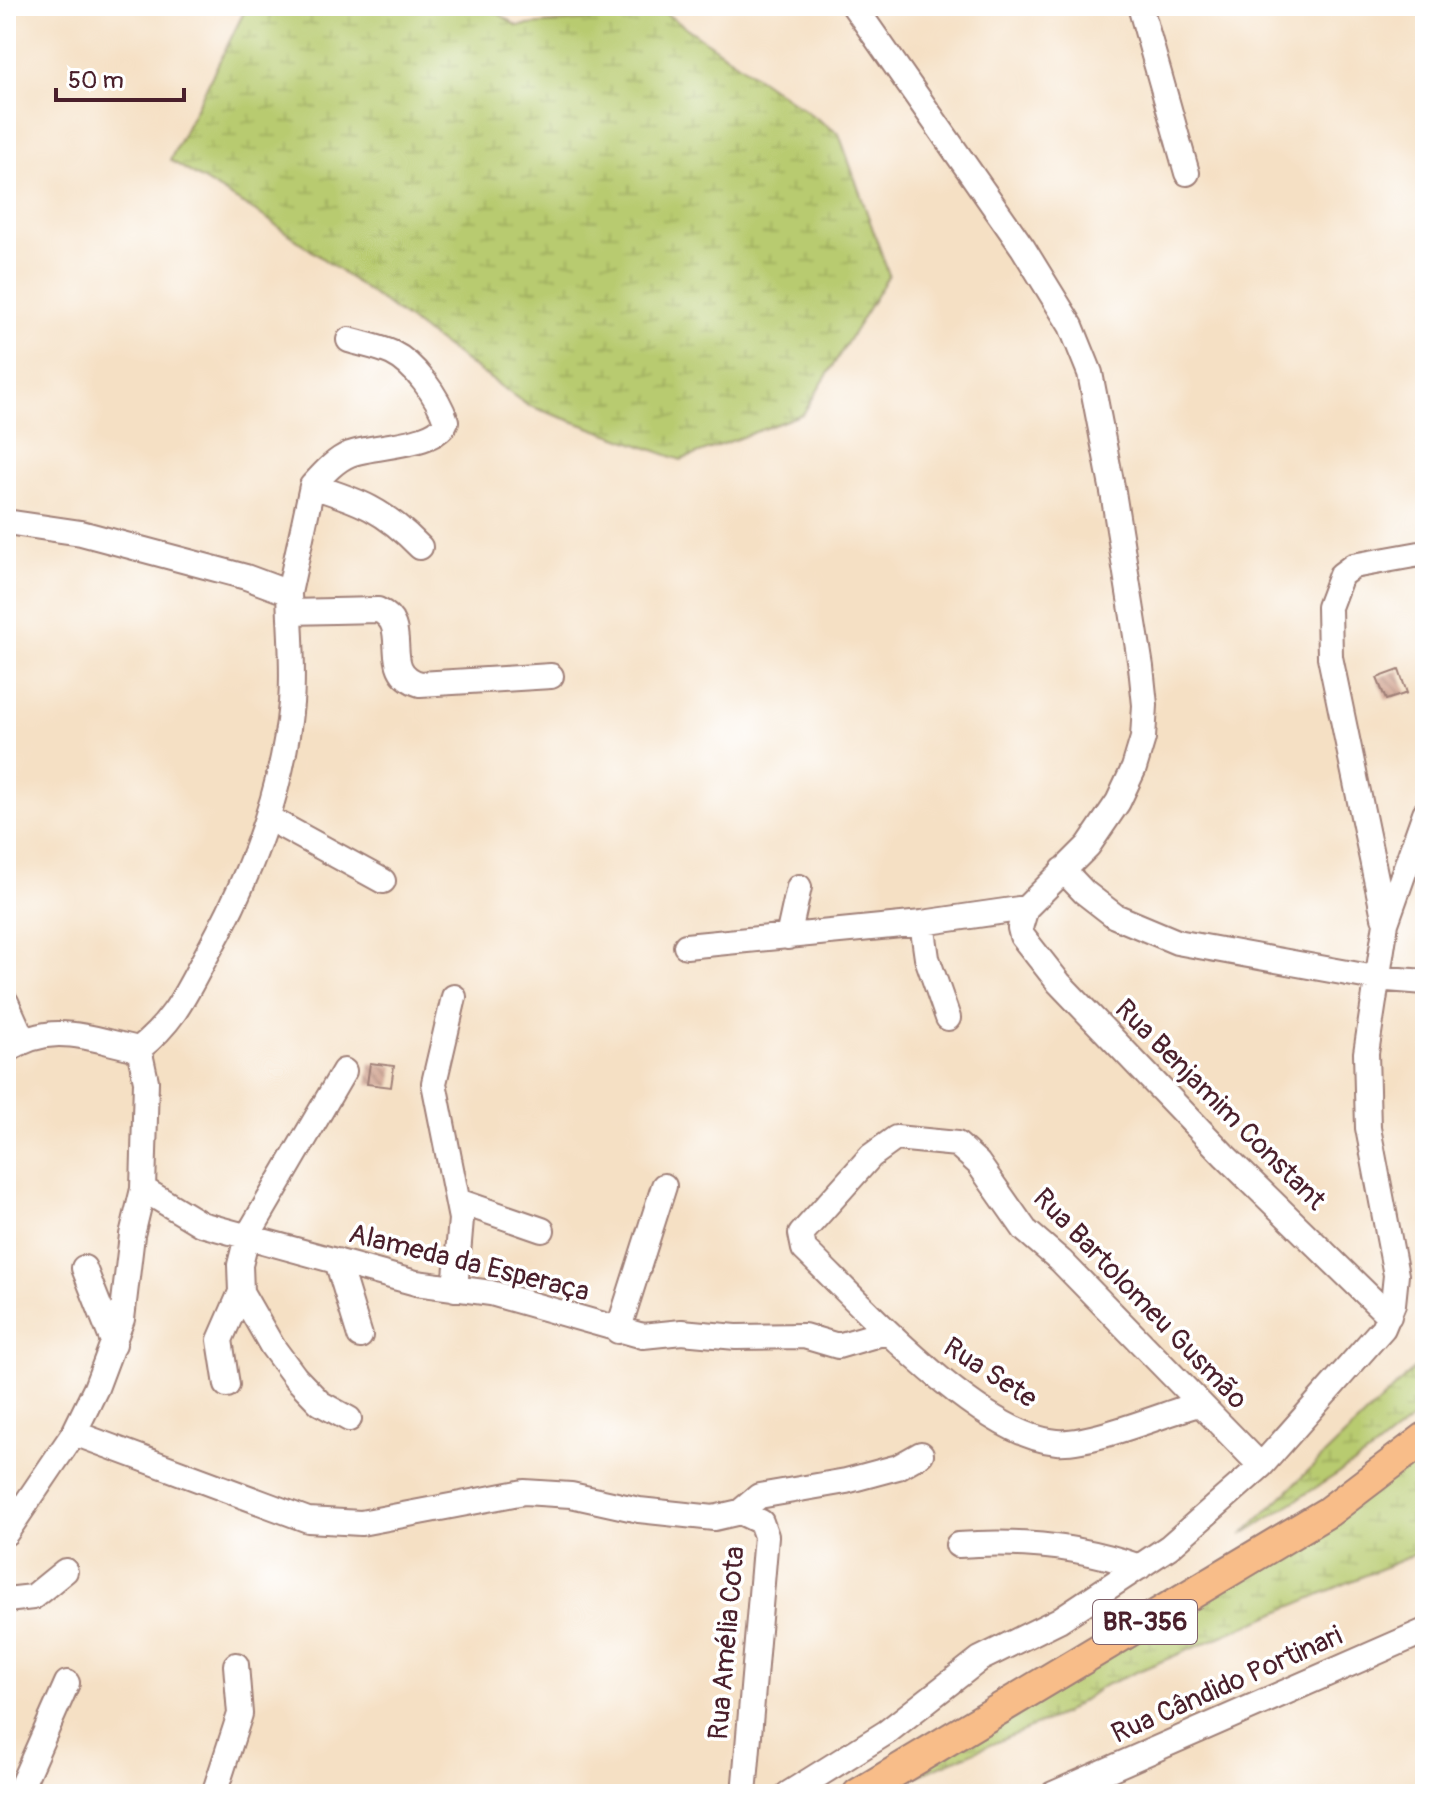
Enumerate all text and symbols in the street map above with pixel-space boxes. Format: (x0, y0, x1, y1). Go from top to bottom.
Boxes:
scale bar (56, 52, 184, 102)
text: 50 m (68, 66, 124, 95)
street label: Rua Benjamim Constant (1107, 992, 1333, 1218)
street label: Rua Bartolomeu Gusmão (1025, 1181, 1255, 1417)
street label: Alameda da Esperaça (345, 1216, 593, 1310)
street label: Rua Sete (937, 1330, 1044, 1416)
street label: Rua Amélia Cota (701, 1545, 753, 1741)
road number: BR-356 (1093, 1600, 1197, 1644)
street label: Rua Cândido Portinari (1106, 1618, 1348, 1752)

